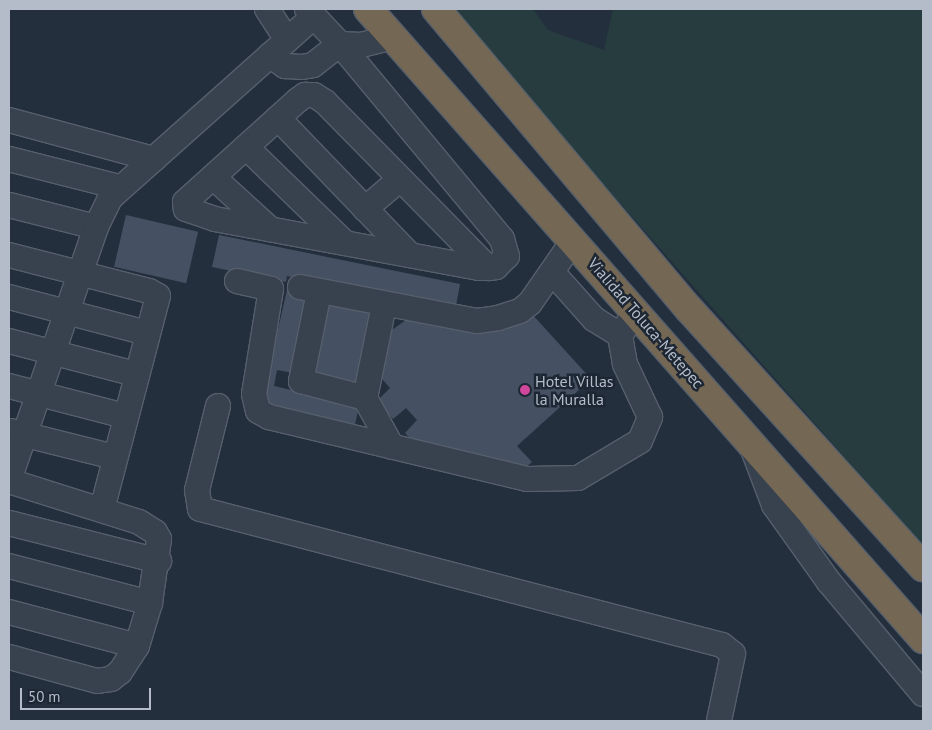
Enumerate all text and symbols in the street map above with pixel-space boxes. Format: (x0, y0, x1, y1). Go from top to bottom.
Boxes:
street label: Vialidad Toluca-Metepec (584, 254, 708, 392)
place label: Hotel Villas la Muralla (535, 371, 614, 409)
marker: Hotel Villas la Muralla (519, 384, 531, 396)
scale bar (22, 678, 154, 710)
text: 50 m (28, 687, 61, 706)

